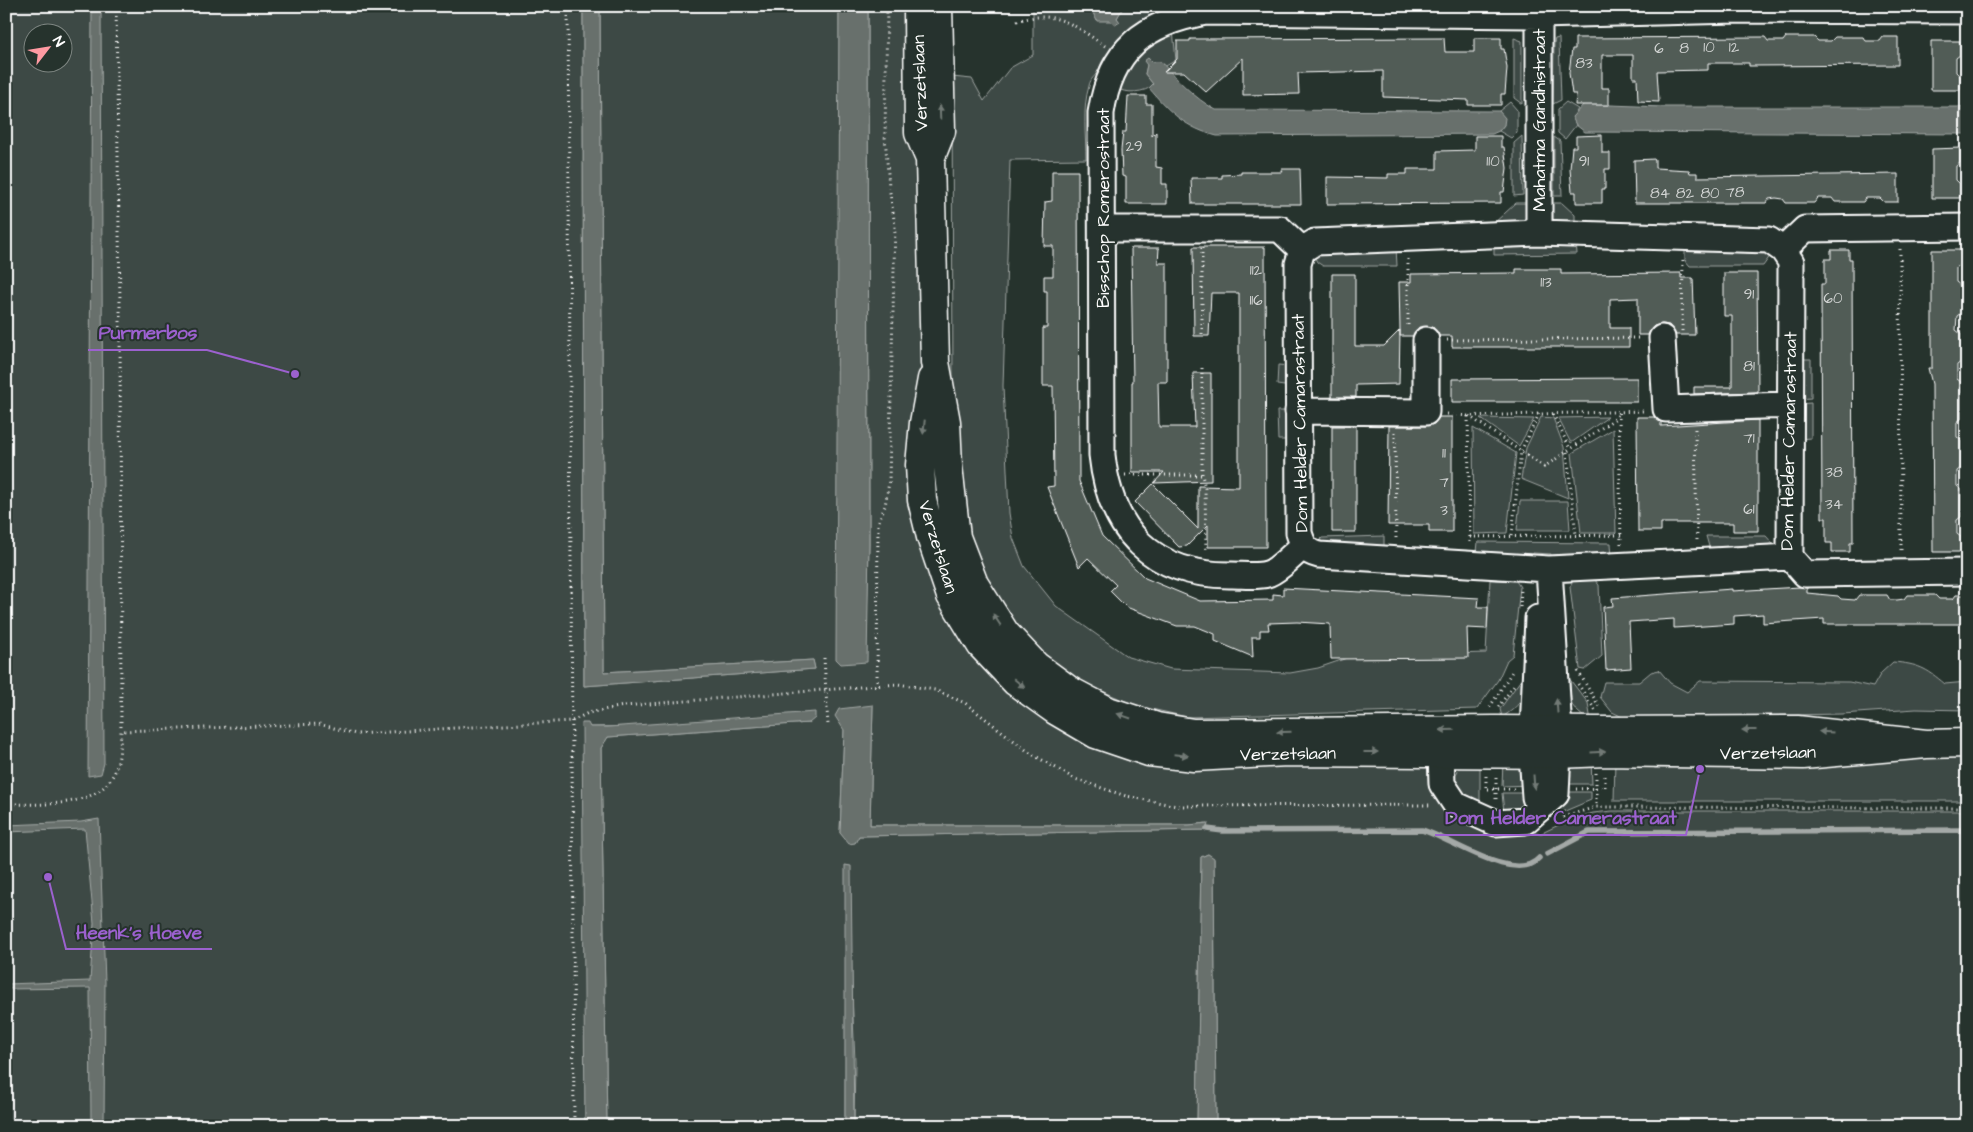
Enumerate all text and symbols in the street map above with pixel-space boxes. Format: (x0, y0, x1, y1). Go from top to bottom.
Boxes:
north arrow (22, 22, 72, 72)
street label: Mahatma Gandhistraat (1527, 28, 1552, 212)
text: N (47, 33, 69, 51)
street label: Verzetslaan (906, 35, 934, 131)
house number: 10 (1703, 37, 1715, 58)
house number: 12 (1729, 37, 1740, 58)
house number: 6 (1654, 38, 1664, 59)
house number: 8 (1679, 38, 1689, 59)
house number: 83 (1575, 53, 1593, 74)
one-way arrow (936, 104, 944, 120)
street label: Bisschop Romerostraat (1091, 107, 1116, 308)
house number: 29 (1125, 136, 1143, 157)
house number: 110 (1486, 151, 1500, 172)
house number: 91 (1579, 151, 1589, 172)
house number: 78 (1726, 182, 1745, 203)
house number: 84 (1650, 183, 1670, 204)
house number: 82 (1676, 183, 1695, 204)
house number: 80 (1700, 183, 1720, 204)
house number: 112 (1250, 260, 1263, 281)
house number: 113 (1540, 272, 1552, 293)
house number: 91 (1744, 284, 1754, 305)
house number: 60 (1824, 288, 1843, 309)
house number: 116 (1249, 290, 1263, 311)
street label: Dom Helder Camarastraat (1286, 313, 1314, 532)
callout: Purmerbos (88, 316, 207, 350)
text: Purmerbos (99, 320, 198, 347)
street label: Dom Helder Camarastraat (1775, 331, 1803, 550)
house number: 81 (1743, 356, 1755, 377)
one-way arrow (919, 420, 927, 436)
house number: 71 (1743, 428, 1755, 449)
house number: 11 (1442, 443, 1446, 464)
house number: 38 (1825, 462, 1843, 483)
house number: 7 (1439, 472, 1449, 493)
house number: 34 (1825, 494, 1843, 515)
street label: Verzetslaan (912, 497, 964, 597)
house number: 61 (1743, 499, 1755, 520)
house number: 3 (1440, 500, 1448, 521)
one-way arrow (992, 613, 1001, 627)
one-way arrow (1012, 678, 1025, 689)
one-way arrow (1553, 697, 1561, 713)
one-way arrow (1116, 712, 1131, 720)
one-way arrow (1438, 726, 1454, 734)
one-way arrow (1740, 726, 1756, 734)
one-way arrow (1276, 728, 1292, 736)
one-way arrow (1818, 728, 1834, 736)
street label: Verzetslaan (1720, 740, 1816, 766)
street label: Verzetslaan (1240, 741, 1336, 767)
one-way arrow (1363, 748, 1379, 756)
one-way arrow (1590, 748, 1606, 756)
one-way arrow (1173, 751, 1189, 759)
one-way arrow (1530, 774, 1538, 790)
callout: Dom Helder Camerastraat (1435, 801, 1686, 835)
text: Dom Helder Camerastraat (1445, 805, 1677, 832)
callout: Heenk's Hoeve (66, 915, 212, 949)
text: Heenk's Hoeve (76, 920, 203, 947)

